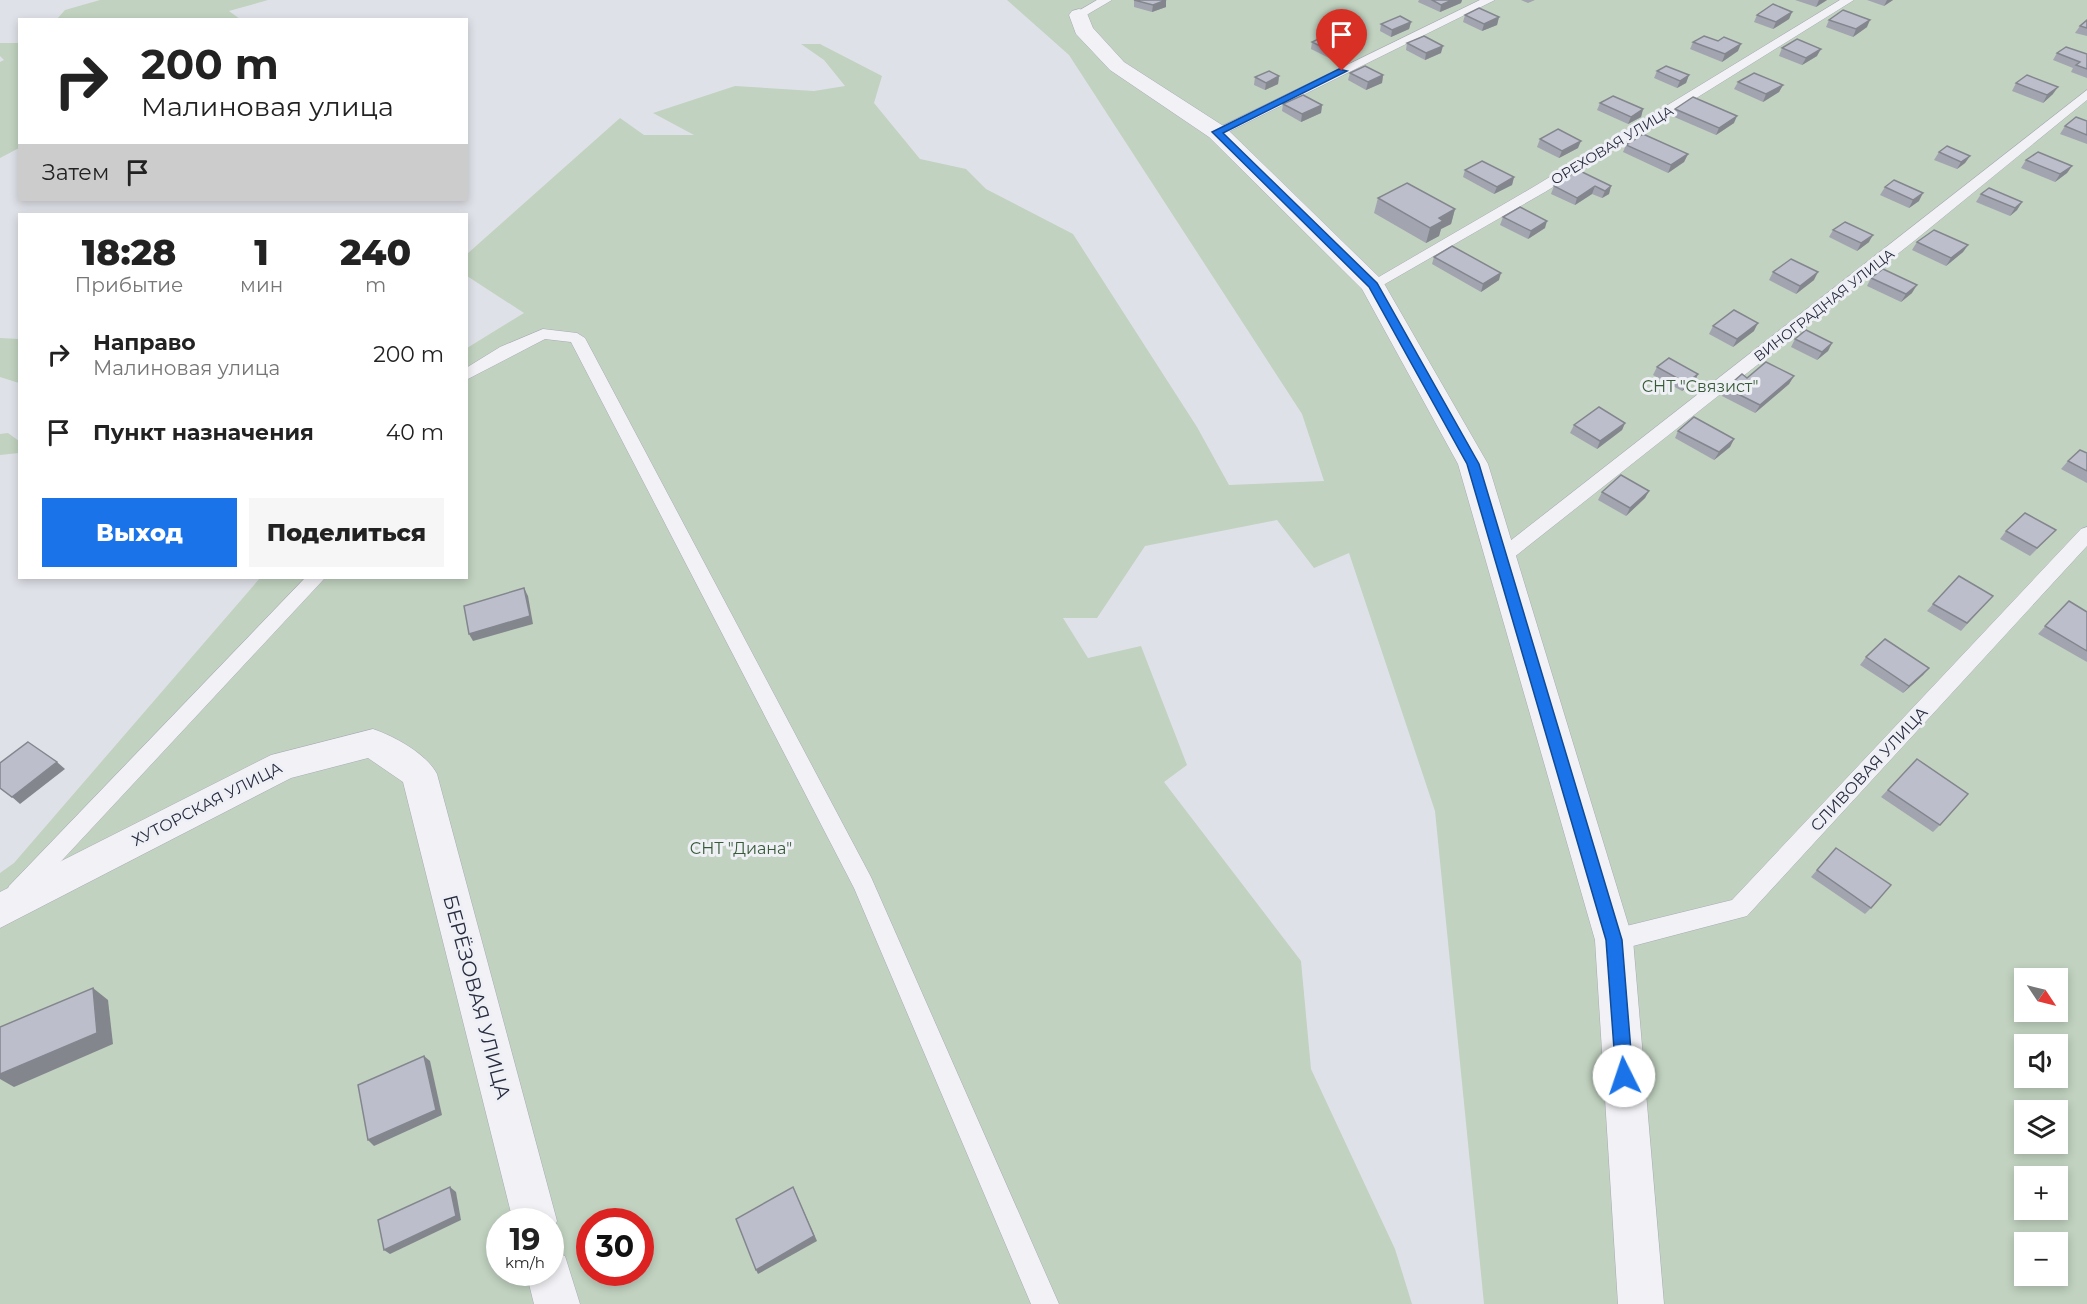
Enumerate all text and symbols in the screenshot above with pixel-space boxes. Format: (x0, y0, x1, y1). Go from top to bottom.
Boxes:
pin (1316, 9, 1367, 71)
icon: arrive (1325, 18, 1358, 51)
text: 200 m (141, 38, 279, 90)
icon: right (42, 42, 120, 120)
text: Малиновая улица (141, 90, 394, 123)
street label: ОРЕХОВАЯ УЛИЦА (1548, 101, 1677, 189)
icon: arrive (121, 156, 154, 189)
text: Затем (42, 159, 109, 186)
text: 18:28 (82, 230, 176, 274)
text: 1 (254, 230, 269, 274)
text: 240 (340, 230, 411, 274)
street label: ВИНОГРАДНАЯ УЛИЦА (1750, 244, 1898, 365)
text: Прибытие (75, 273, 183, 297)
text: мин (240, 273, 283, 297)
text: m (365, 273, 386, 297)
text: Направо (93, 329, 196, 356)
icon: right (42, 338, 75, 371)
text: 200 m (373, 341, 444, 368)
text: Малиновая улица (93, 356, 280, 380)
park label: СНТ "Связист" (1642, 377, 1758, 396)
icon: arrive (42, 416, 75, 449)
text: Пункт назначения (93, 419, 314, 446)
text: 40 m (386, 419, 444, 446)
button: Выход (42, 498, 237, 567)
button: Поделиться (249, 498, 444, 567)
street label: СЛИВОВАЯ УЛИЦА (1806, 703, 1932, 835)
street label: ХУТОРСКАЯ УЛИЦА (129, 758, 285, 850)
park label: СНТ "Диана" (690, 839, 792, 858)
street label: БЕРЁЗОВАЯ УЛИЦА (438, 892, 516, 1102)
north arrow (2014, 968, 2068, 1022)
map controls (2014, 968, 2068, 1286)
button: sound (2014, 1034, 2068, 1088)
position arrow (1592, 1044, 1656, 1108)
button: layers (2014, 1100, 2068, 1154)
button: + (2014, 1166, 2068, 1220)
speed limit sign: 30 (576, 1208, 654, 1286)
text: 19 (510, 1221, 540, 1258)
button: − (2014, 1232, 2068, 1286)
text: km/h (505, 1253, 545, 1272)

